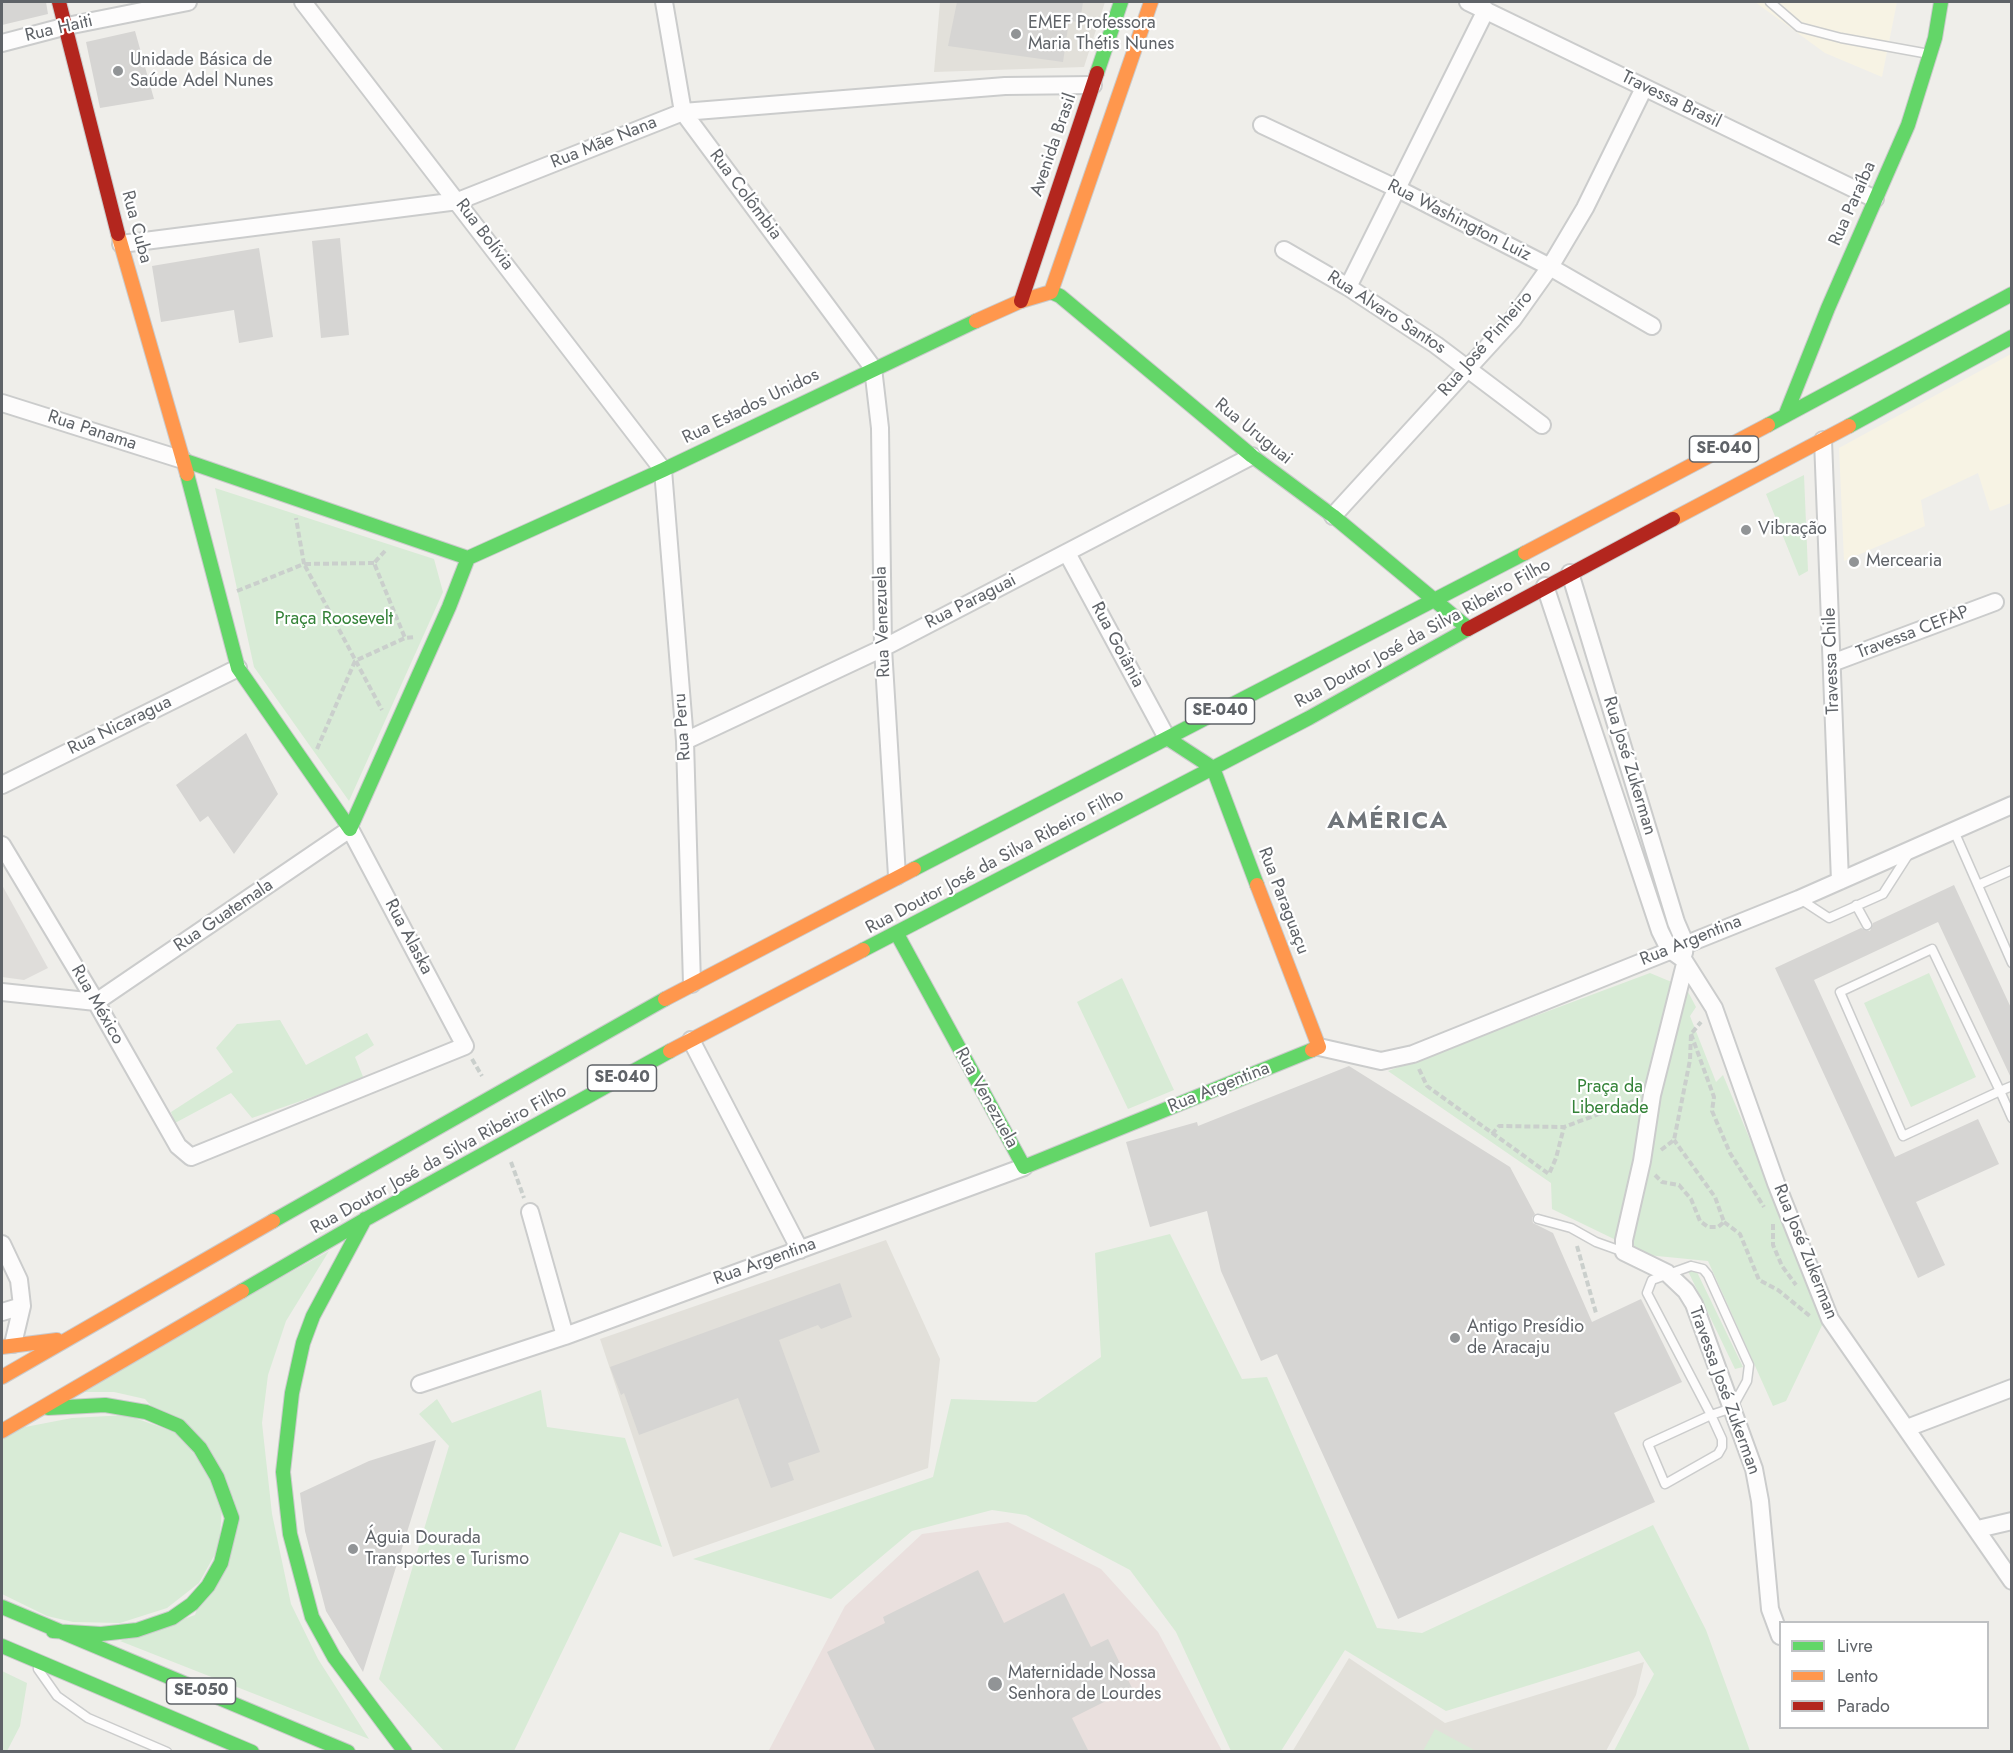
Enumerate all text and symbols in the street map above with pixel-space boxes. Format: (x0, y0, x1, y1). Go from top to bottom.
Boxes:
street label: Rua Haiti (23, 11, 95, 47)
place label: EMEF Professora Maria Thétis Nunes (1028, 13, 1174, 56)
marker: EMEF Professora Maria Thétis Nunes (1009, 27, 1023, 41)
place label: Unidade Básica de Saúde Adel Nunes (130, 50, 273, 92)
marker: Unidade Básica de Saúde Adel Nunes (111, 64, 125, 78)
street label: Travessa Brasil (1618, 67, 1724, 133)
street label: Avenida Brasil (1026, 91, 1082, 199)
street label: Rua Mãe Nana (548, 112, 660, 174)
street label: Rua Colômbia (704, 146, 786, 244)
street label: Rua Paraíba (1825, 158, 1881, 250)
street label: Rua Washington Luiz (1383, 175, 1535, 267)
street label: Rua Cuba (116, 188, 156, 266)
street label: Rua Bolívia (450, 195, 518, 275)
street label: Rua Alvaro Santos (1323, 267, 1449, 359)
street label: Rua José Pinheiro (1434, 287, 1538, 401)
street label: Rua Estados Unidos (679, 365, 823, 449)
street label: Rua Uruguai (1210, 394, 1296, 470)
street label: Rua Panama (45, 406, 139, 456)
road number: SE-040 (1690, 436, 1758, 462)
place label: Vibração (1758, 519, 1827, 541)
marker: Vibração (1739, 523, 1753, 537)
place label: Mercearia (1866, 551, 1942, 573)
street label: Rua Doutor José da Silva Ribeiro Filho (1291, 554, 1555, 714)
marker: Mercearia (1847, 555, 1861, 569)
street label: Rua Venezuela (870, 566, 896, 678)
street label: Rua Paraguai (922, 570, 1020, 634)
street label: Rua Goiânia (1086, 599, 1148, 691)
street label: Travessa CEFAP (1854, 602, 1972, 664)
street label: Travessa Chile (1819, 607, 1845, 715)
park label: Praça Roosevelt (275, 609, 393, 631)
street label: Rua Nicaragua (65, 692, 175, 760)
street label: Rua Peru (670, 692, 696, 762)
street label: Rua José Zukerman (1598, 694, 1660, 838)
road number: SE-040 (1186, 698, 1254, 724)
street label: Rua Doutor José da Silva Ribeiro Filho (862, 785, 1128, 939)
district label: AMÉRICA (1327, 808, 1449, 836)
street label: Rua Paraguaçu (1253, 844, 1313, 958)
street label: Rua Guatemala (170, 875, 278, 957)
street label: Rua Alaska (379, 896, 437, 978)
street label: Rua Argentina (1637, 911, 1745, 971)
street label: Rua México (66, 961, 128, 1049)
street label: Rua Venezuela (950, 1044, 1022, 1152)
street label: Rua Argentina (1165, 1058, 1273, 1118)
road number: SE-040 (588, 1065, 656, 1091)
park label: Praça da Liberdade (1572, 1077, 1648, 1120)
street label: Rua Doutor José da Silva Ribeiro Filho (307, 1080, 571, 1240)
street label: Rua José Zukerman (1768, 1181, 1842, 1323)
street label: Rua Argentina (711, 1233, 819, 1291)
street label: Travessa José Zukerman (1684, 1304, 1764, 1478)
place label: Antigo Presídio de Aracaju (1467, 1317, 1584, 1360)
marker: Antigo Presídio de Aracaju (1448, 1331, 1462, 1345)
place label: Águia Dourada Transportes e Turismo (365, 1528, 529, 1570)
marker: Águia Dourada Transportes e Turismo (346, 1542, 360, 1556)
legend (1779, 1621, 1989, 1729)
text: Livre (1837, 1633, 1873, 1659)
place label: Maternidade Nossa Senhora de Lourdes (1008, 1663, 1161, 1706)
text: Lento (1837, 1663, 1878, 1689)
marker: Maternidade Nossa Senhora de Lourdes (986, 1675, 1004, 1693)
road number: SE-050 (166, 1678, 236, 1704)
text: Parado (1837, 1693, 1890, 1719)

